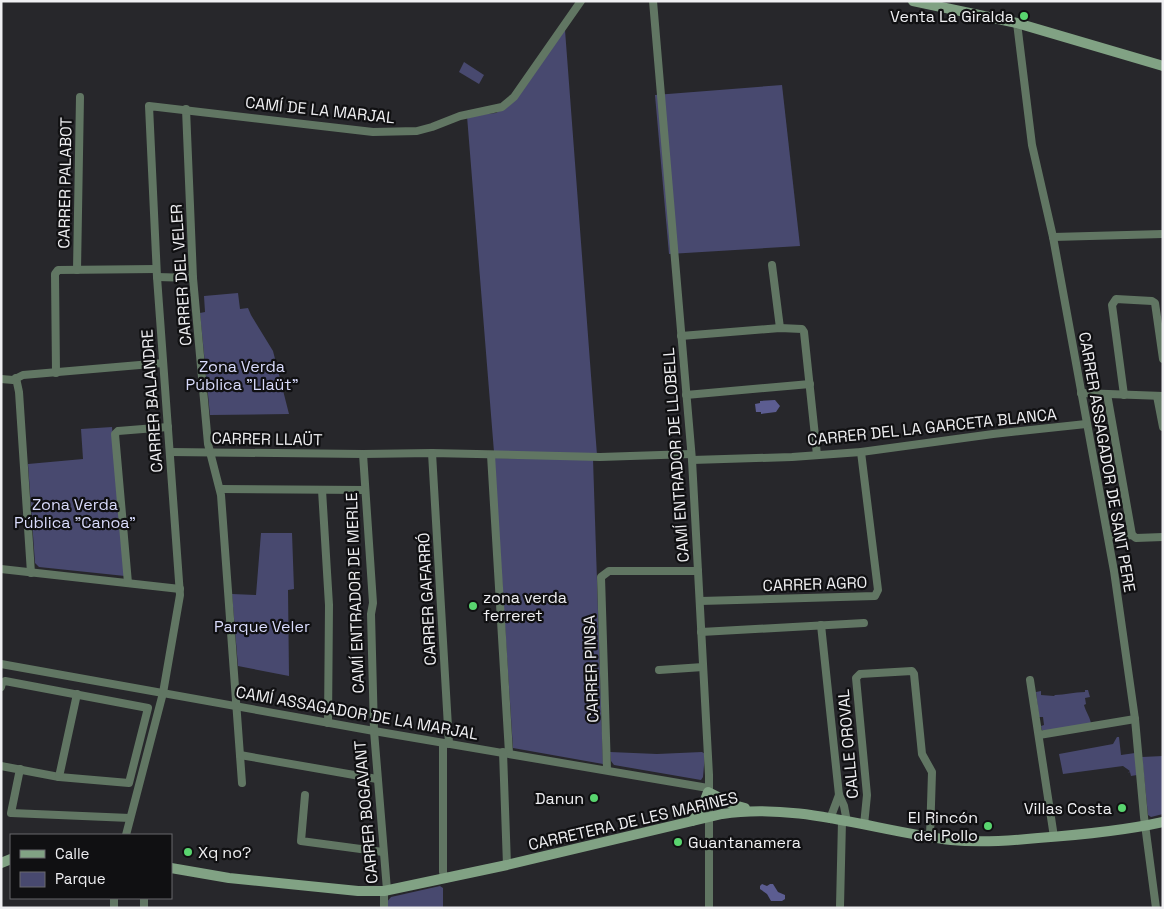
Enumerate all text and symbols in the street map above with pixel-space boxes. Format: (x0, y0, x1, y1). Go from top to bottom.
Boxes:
place label: Venta La Giralda (890, 6, 1014, 27)
marker: Venta La Giralda (1018, 10, 1030, 22)
street label: CAMÍ DE LA MARJAL (244, 92, 396, 128)
street label: CARRER PALABOT (53, 117, 77, 249)
street label: CARRER DEL VELER (166, 203, 196, 347)
street label: CARRER BALANDRE (137, 329, 167, 473)
street label: CARRER ASSAGADOR DE SANT PERE (1074, 330, 1140, 594)
street label: CAMÍ ENTRADOR DE LLOBELL (658, 347, 694, 563)
park label: Zona Verda Pública "Llaüt" (186, 356, 298, 395)
street label: CARRER DEL LA GARCETA BLANCA (806, 403, 1058, 451)
street label: CARRER LLAÜT (211, 428, 323, 450)
street label: CAMÍ ENTRADOR DE MERLE (341, 492, 369, 694)
park label: Zona Verda Pública "Canoa" (14, 494, 136, 533)
street label: CARRER GAFARRÓ (413, 532, 441, 666)
street label: CARRER AGRO (762, 572, 868, 596)
place label: zona verda ferreret (483, 587, 567, 626)
marker: zona verda ferreret (467, 600, 479, 612)
street label: CARRER PINSA (579, 615, 603, 723)
park label: Parque Veler (214, 616, 310, 637)
street label: CAMÍ ASSAGADOR DE LA MARJAL (234, 681, 480, 745)
street label: CALLE OROVAL (833, 688, 863, 800)
street label: CARRER BOGAVANT (349, 739, 383, 885)
street label: CARRETERA DE LES MARINES (526, 787, 740, 855)
place label: Danun (535, 788, 584, 809)
marker: Danun (588, 792, 600, 804)
place label: Villas Costa (1024, 798, 1112, 819)
marker: Villas Costa (1116, 802, 1128, 814)
place label: El Rincón del Pollo (908, 807, 978, 846)
marker: El Rincón del Pollo (982, 820, 994, 832)
place label: Guantanamera (688, 832, 801, 853)
legend (10, 834, 172, 899)
marker: Guantanamera (672, 836, 684, 848)
place label: Xq no? (198, 842, 251, 863)
text: Calle (55, 844, 90, 863)
marker: Xq no? (182, 846, 194, 858)
text: Parque (55, 869, 106, 888)

